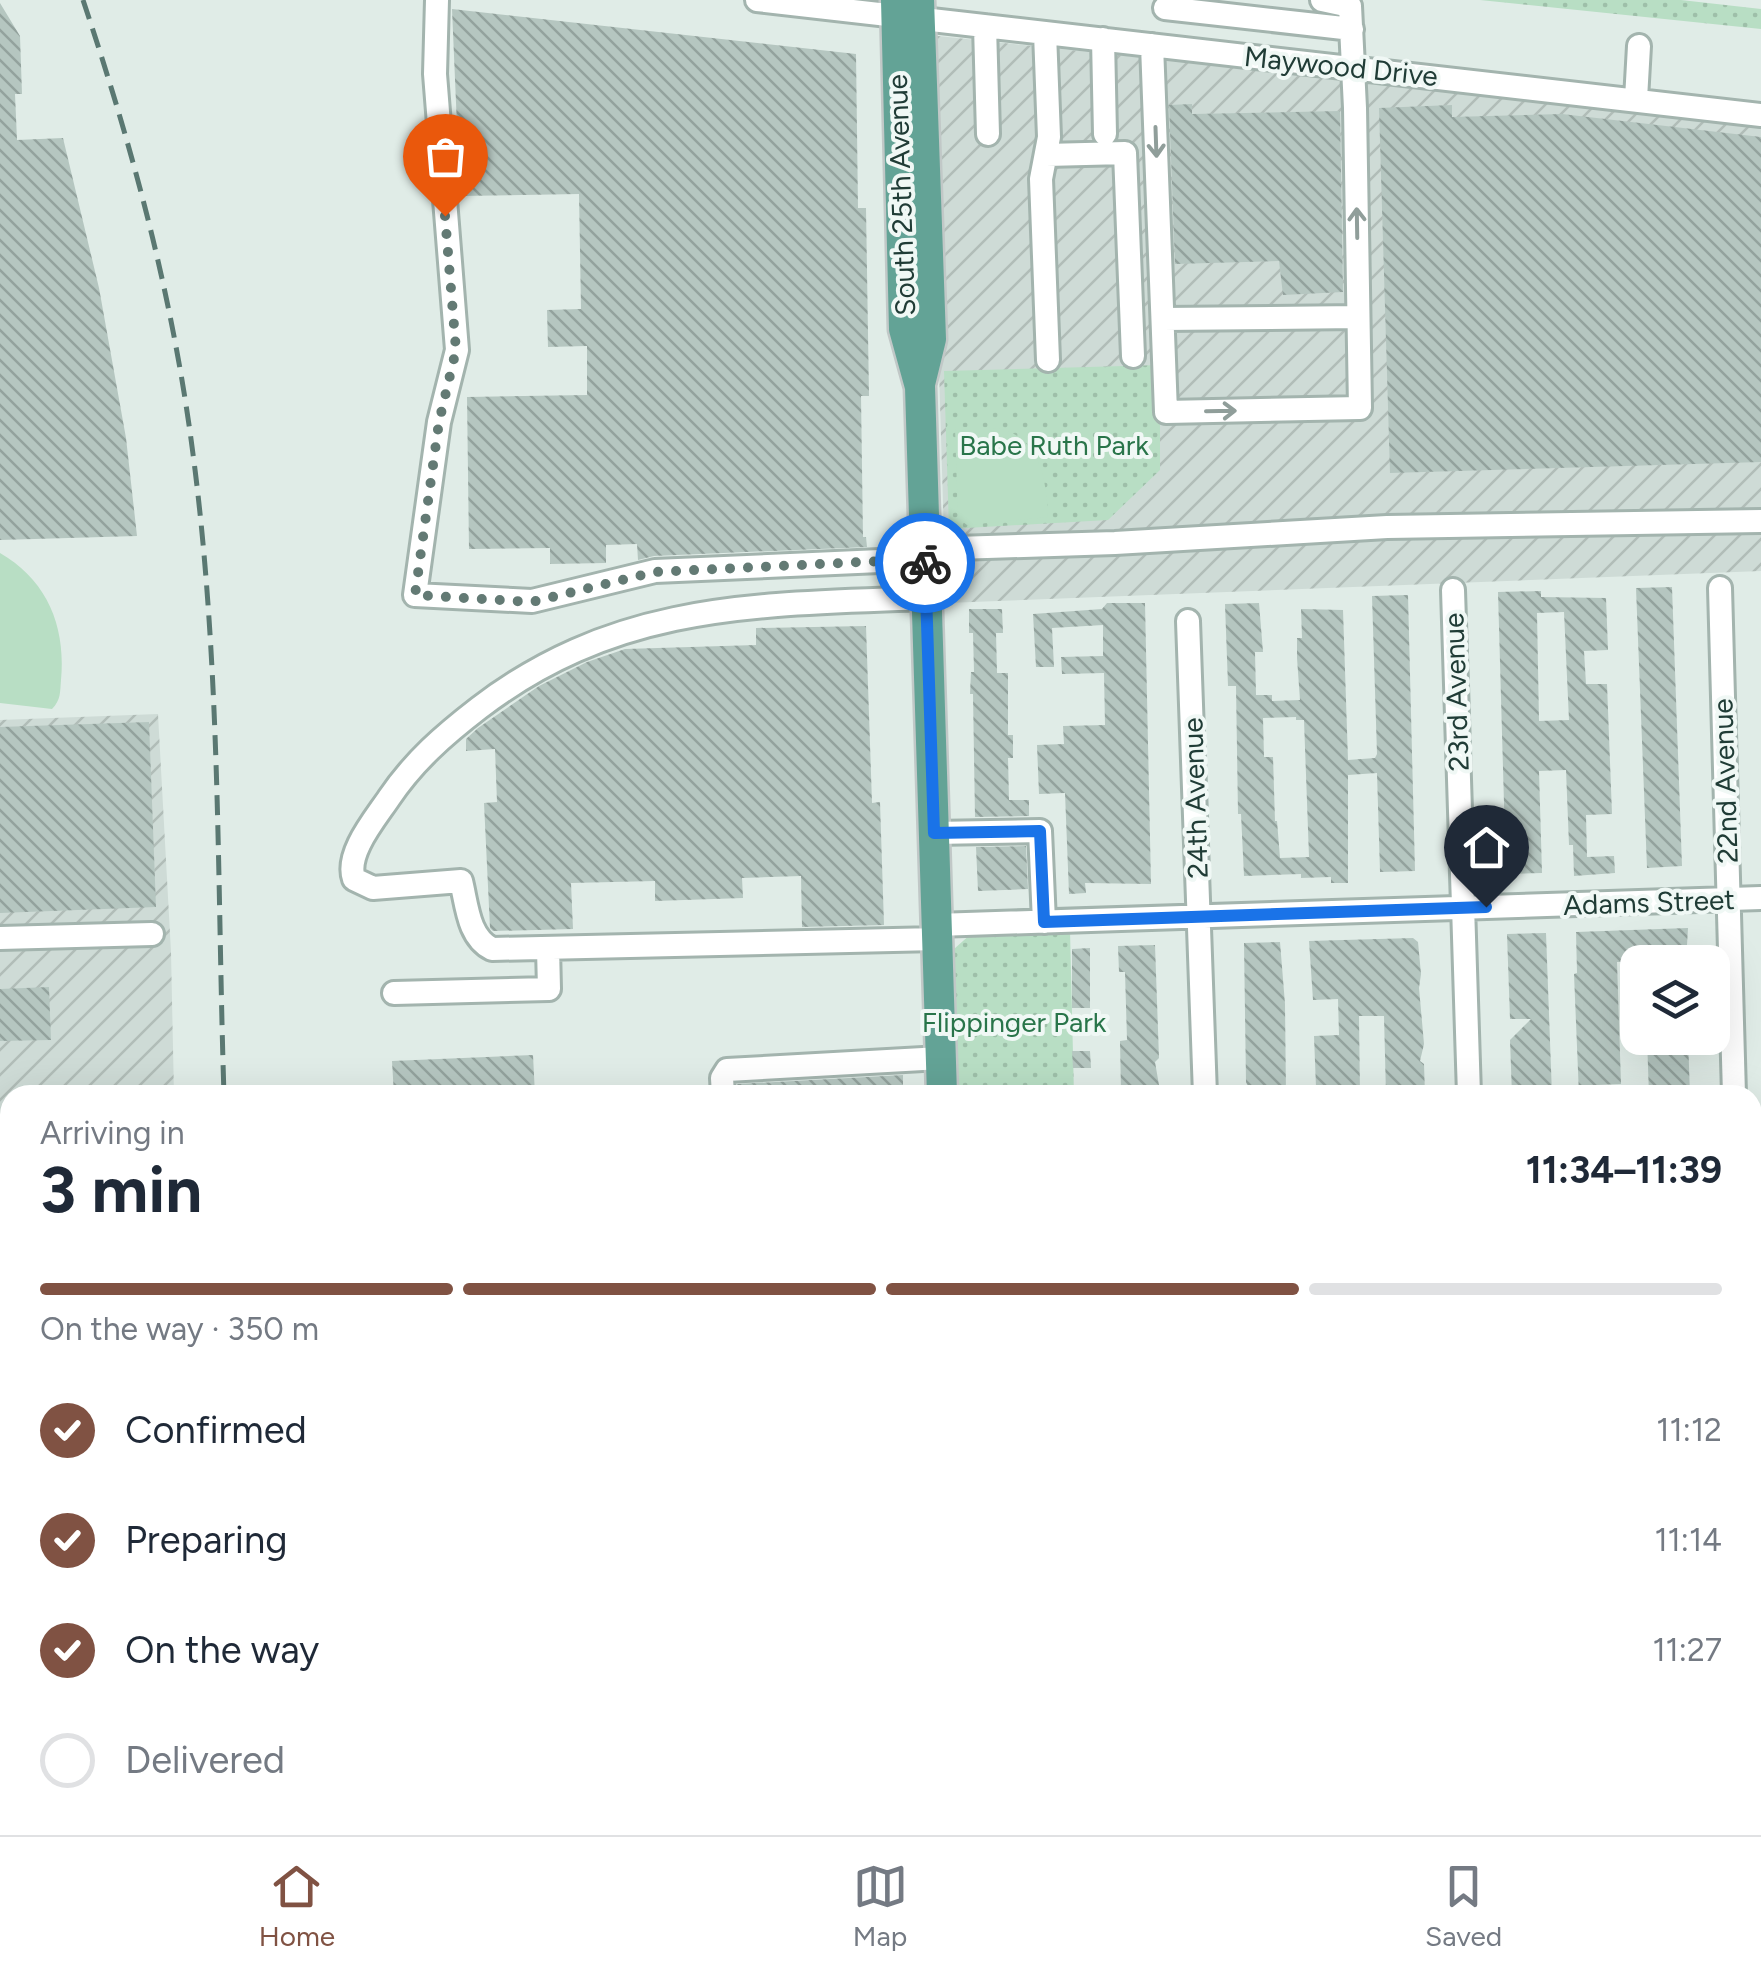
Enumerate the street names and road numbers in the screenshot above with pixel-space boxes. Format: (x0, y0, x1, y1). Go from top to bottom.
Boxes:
street label: Maywood Drive (1242, 39, 1440, 93)
street label: South 25th Avenue (880, 74, 922, 316)
street label: 23rd Avenue (1436, 612, 1476, 772)
street label: 22nd Avenue (1705, 698, 1745, 864)
street label: 24th Avenue (1175, 717, 1215, 879)
street label: Adams Street (1563, 882, 1735, 922)

